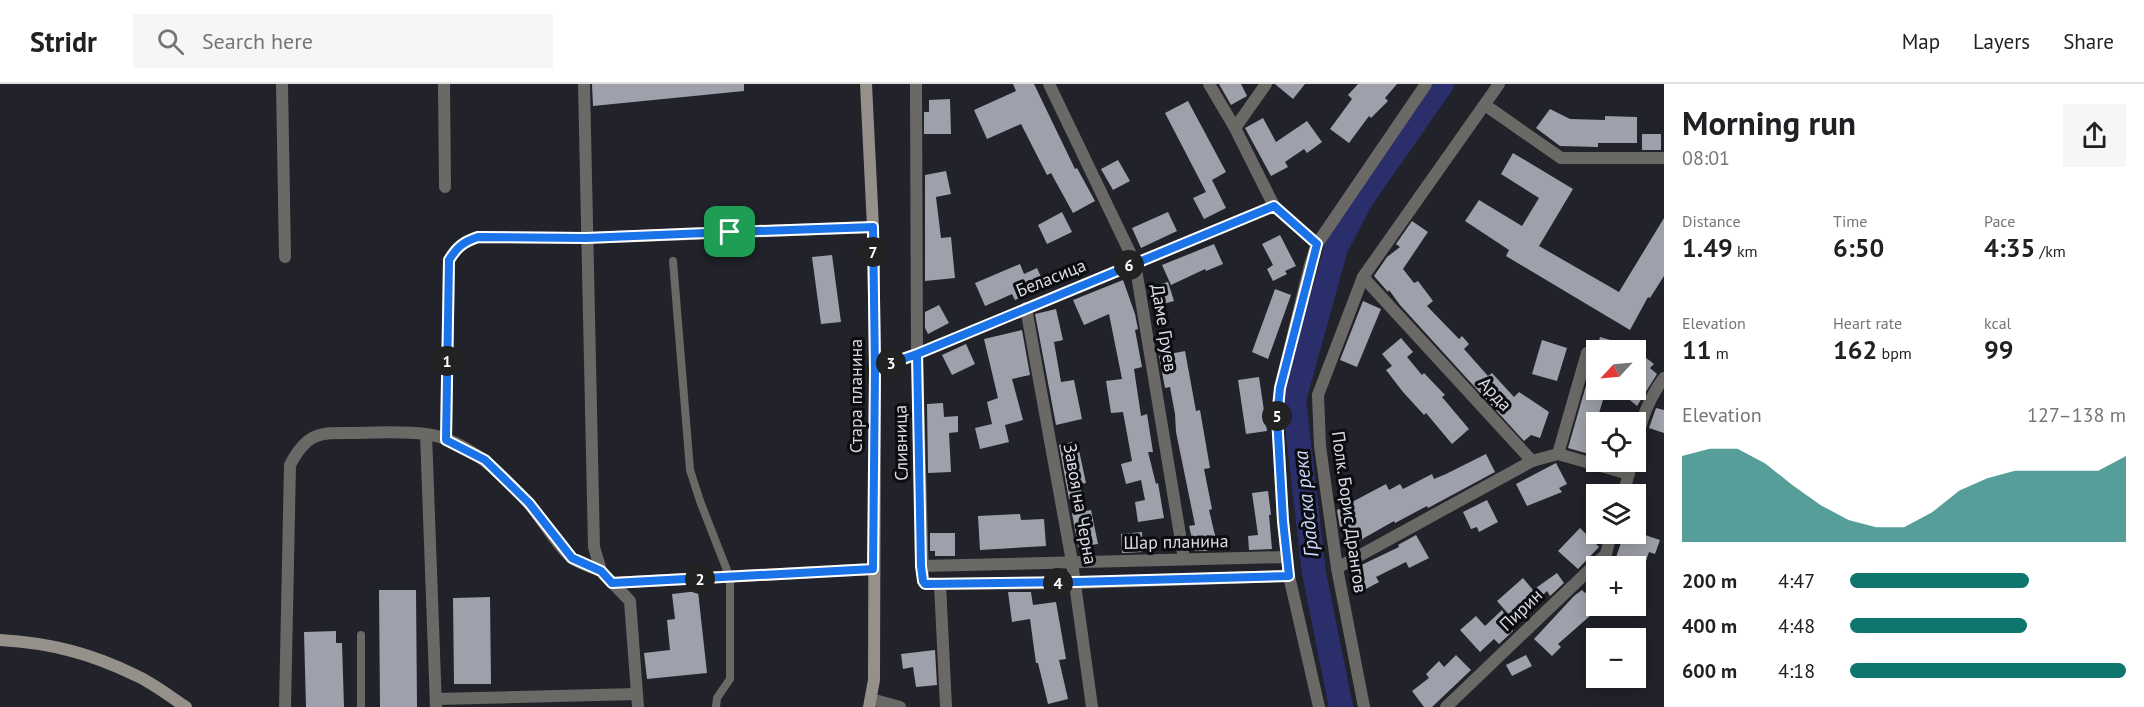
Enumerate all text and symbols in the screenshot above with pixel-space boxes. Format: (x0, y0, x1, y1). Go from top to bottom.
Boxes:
search box (133, 14, 553, 68)
text: Stridr (30, 23, 97, 60)
icon: search (154, 25, 187, 58)
text: Search here (202, 27, 313, 55)
text: Map (1902, 28, 1940, 55)
text: Layers (1973, 28, 2030, 55)
text: Share (2063, 28, 2114, 55)
text: Morning run (1682, 101, 1856, 144)
button: share (2063, 104, 2126, 167)
text: 08:01 (1682, 145, 1730, 171)
pin (704, 206, 755, 257)
text: Distance (1682, 211, 1741, 231)
text: Time (1833, 211, 1867, 231)
text: Pace (1984, 211, 2015, 231)
icon: arrive (713, 215, 746, 248)
text: 1.49 (1682, 231, 1733, 264)
text: 6:50 (1833, 231, 1884, 264)
text: 4:35 (1984, 231, 2035, 264)
pin: 7 (858, 237, 888, 267)
text: km (1733, 241, 1758, 261)
text: /km (2035, 241, 2066, 261)
text: 7 (868, 242, 878, 262)
pin: 6 (1114, 250, 1144, 280)
street label: Беласица (1012, 253, 1089, 302)
text: 6 (1124, 255, 1134, 275)
street label: Даме Груев (1146, 282, 1183, 373)
text: Elevation (1682, 313, 1746, 333)
text: Heart rate (1833, 313, 1902, 333)
text: kcal (1984, 313, 2011, 333)
text: 11 (1682, 333, 1711, 366)
text: 162 (1833, 333, 1877, 366)
text: 99 (1984, 333, 2013, 366)
street label: Стара планина (844, 339, 867, 453)
north arrow (1586, 340, 1646, 400)
map controls (1586, 340, 1646, 688)
text: m (1711, 343, 1729, 363)
text: bpm (1877, 343, 1912, 363)
pin: 1 (432, 346, 462, 376)
pin: 3 (876, 348, 906, 378)
text: 1 (442, 351, 452, 371)
text: 3 (886, 353, 896, 373)
street label: Арда (1474, 372, 1517, 416)
pin: 5 (1262, 401, 1292, 431)
text: Elevation (1682, 402, 1762, 428)
text: 127–138 m (2027, 402, 2126, 428)
street label: Сливница (888, 405, 913, 481)
text: 5 (1272, 406, 1282, 426)
button: locate (1586, 412, 1646, 472)
street label: Полк. Борис Дрангов (1327, 429, 1372, 594)
street label: Завоя на Черна (1059, 442, 1102, 566)
water label: Градска река (1287, 449, 1325, 558)
button: layers (1586, 484, 1646, 544)
street label: Шар планина (1123, 529, 1229, 554)
button: + (1586, 556, 1646, 616)
pin: 2 (685, 564, 715, 594)
pin: 4 (1043, 568, 1073, 598)
text: 200 m (1682, 568, 1737, 594)
text: 4:47 (1778, 568, 1815, 594)
text: 2 (695, 569, 705, 589)
text: 4 (1053, 573, 1063, 593)
street label: Пирин (1494, 584, 1547, 636)
text: 400 m (1682, 613, 1737, 639)
text: 4:48 (1778, 613, 1815, 639)
button: − (1586, 628, 1646, 688)
text: 600 m (1682, 658, 1737, 684)
text: 4:18 (1778, 658, 1815, 684)

